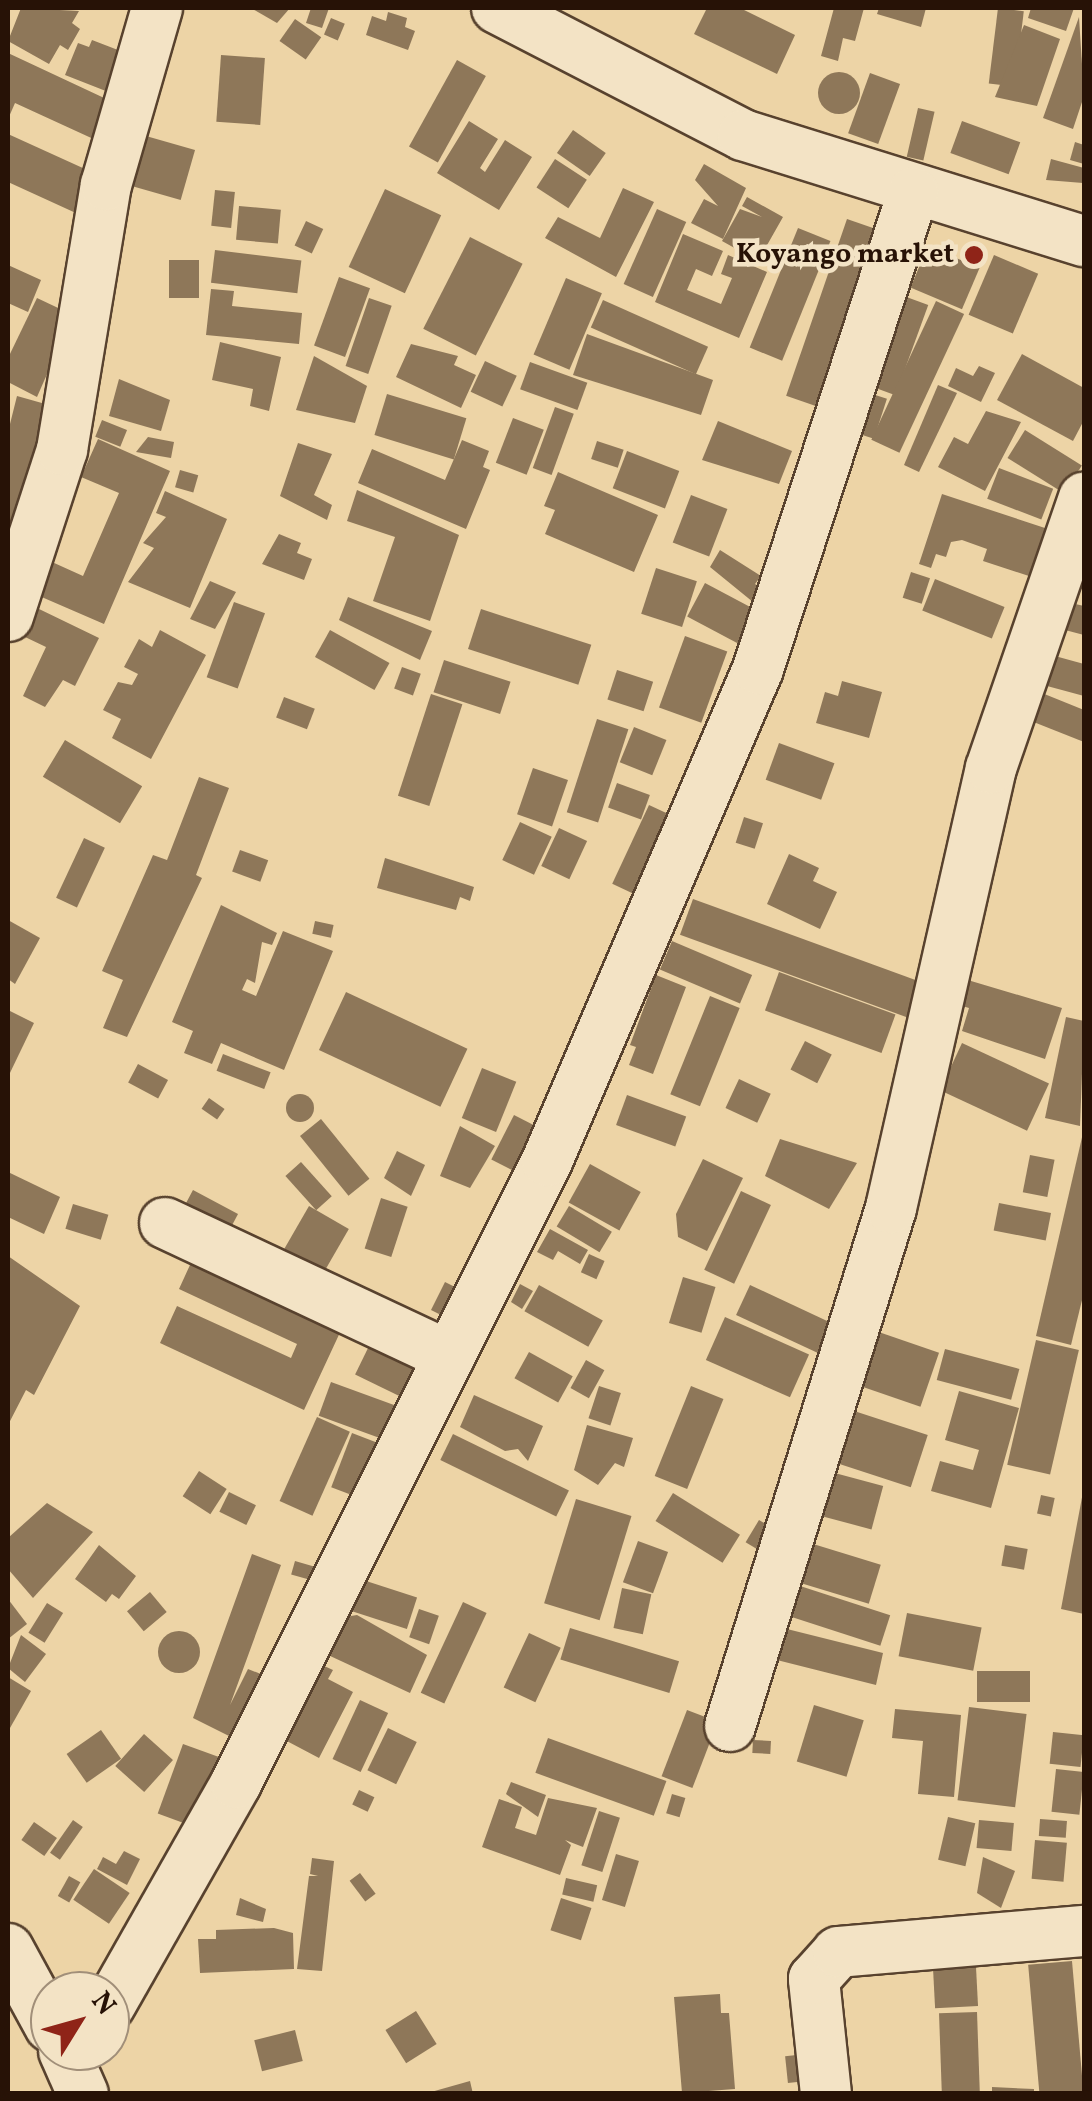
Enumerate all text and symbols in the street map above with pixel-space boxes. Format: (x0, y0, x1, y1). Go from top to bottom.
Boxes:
place label: Koyango market (736, 238, 954, 272)
marker: Koyango market (963, 244, 985, 266)
north arrow (30, 1971, 130, 2071)
text: N (81, 1984, 124, 2024)

